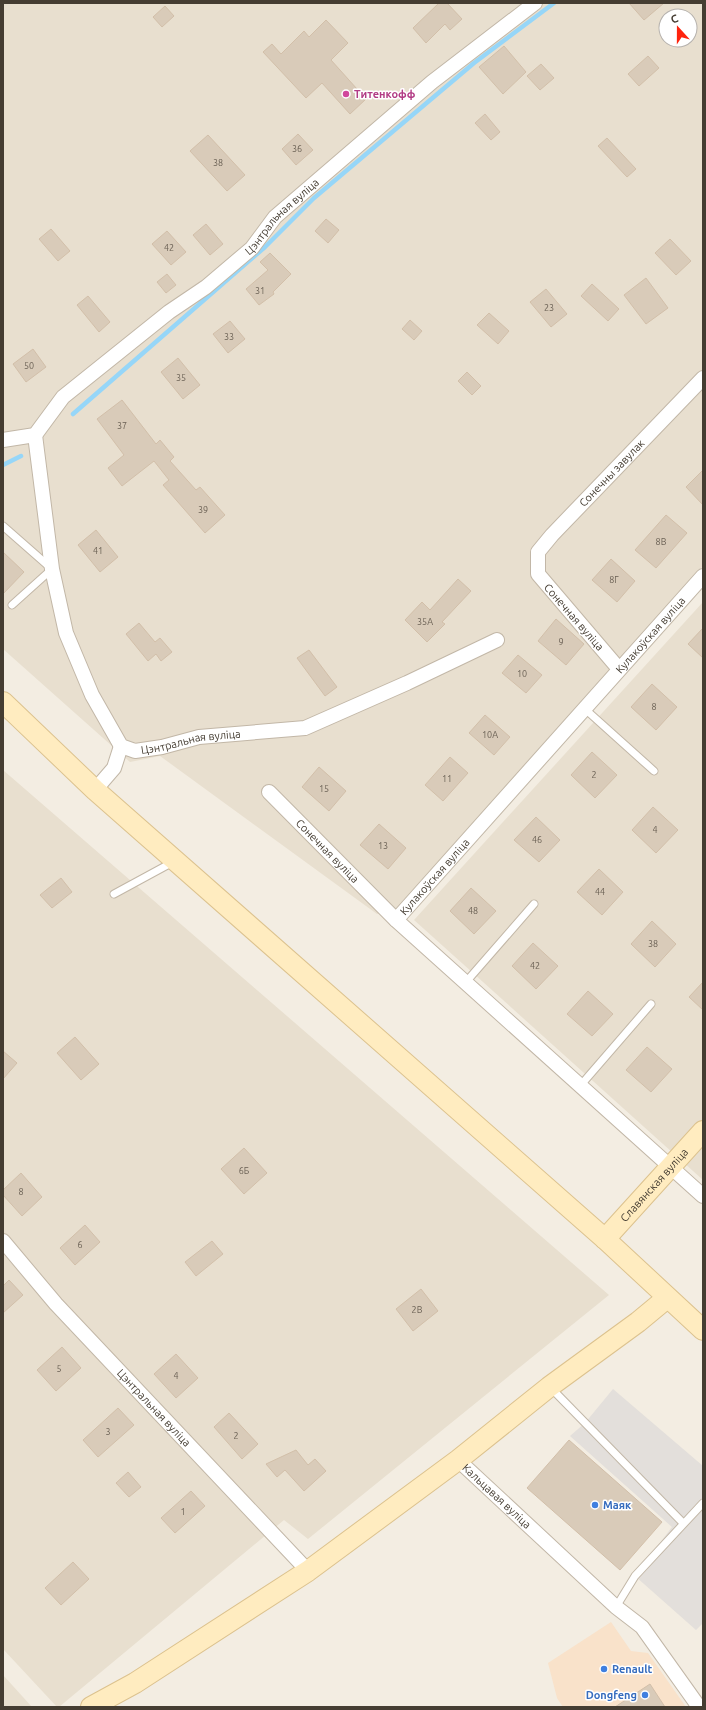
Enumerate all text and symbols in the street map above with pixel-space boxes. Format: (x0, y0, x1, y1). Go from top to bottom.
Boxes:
north arrow (658, 8, 698, 48)
text: С (669, 12, 680, 26)
place label: Титенкофф (354, 88, 416, 100)
marker: Титенкофф (341, 89, 351, 99)
house number: 36 (292, 144, 302, 154)
house number: 38 (213, 158, 223, 168)
street label: Цэнтральная вуліца (243, 176, 321, 257)
house number: 42 (164, 243, 174, 253)
house number: 31 (255, 286, 265, 296)
house number: 23 (544, 303, 554, 313)
house number: 33 (224, 332, 234, 342)
house number: 50 (24, 361, 34, 371)
house number: 35 (176, 373, 186, 383)
house number: 37 (117, 421, 127, 431)
street label: Сонечны завулак (577, 437, 647, 509)
house number: 39 (198, 505, 208, 515)
house number: 8В (656, 537, 667, 547)
house number: 41 (93, 546, 103, 556)
house number: 8Г (609, 575, 619, 585)
street label: Сонечная вуліца (542, 581, 606, 653)
street label: Кулакоўская вуліца (613, 594, 687, 676)
house number: 35А (417, 617, 433, 627)
house number: 9 (558, 637, 564, 647)
house number: 10 (517, 669, 527, 679)
house number: 8 (651, 702, 657, 712)
street label: Цэнтральная вуліца (140, 727, 241, 756)
house number: 10А (482, 730, 498, 740)
house number: 2 (591, 770, 597, 780)
house number: 11 (442, 774, 452, 784)
house number: 15 (319, 784, 329, 794)
street label: Сонечная вуліца (293, 817, 361, 885)
house number: 4 (652, 825, 658, 835)
house number: 46 (532, 835, 542, 845)
street label: Кулакоўская вуліца (398, 836, 472, 917)
house number: 13 (378, 841, 388, 851)
house number: 44 (595, 887, 605, 897)
house number: 48 (468, 906, 478, 916)
house number: 38 (648, 939, 658, 949)
house number: 42 (530, 961, 540, 971)
street label: Славянская вуліца (618, 1146, 690, 1224)
house number: 6Б (239, 1166, 250, 1176)
house number: 8 (18, 1187, 24, 1197)
house number: 6 (77, 1240, 83, 1250)
house number: 2В (412, 1305, 423, 1315)
house number: 5 (56, 1364, 62, 1374)
street label: Цэнтральная вуліца (115, 1367, 193, 1449)
house number: 4 (173, 1371, 179, 1381)
house number: 3 (105, 1427, 111, 1437)
house number: 2 (233, 1431, 239, 1441)
street label: Кальцавая вуліца (460, 1461, 534, 1531)
place label: Маяк (603, 1499, 632, 1511)
marker: Маяк (590, 1500, 600, 1510)
house number: 1 (180, 1507, 186, 1517)
place label: Renault (612, 1663, 653, 1675)
marker: Renault (599, 1664, 609, 1674)
place label: Dongfeng (586, 1689, 637, 1701)
marker: Dongfeng (640, 1690, 650, 1700)

